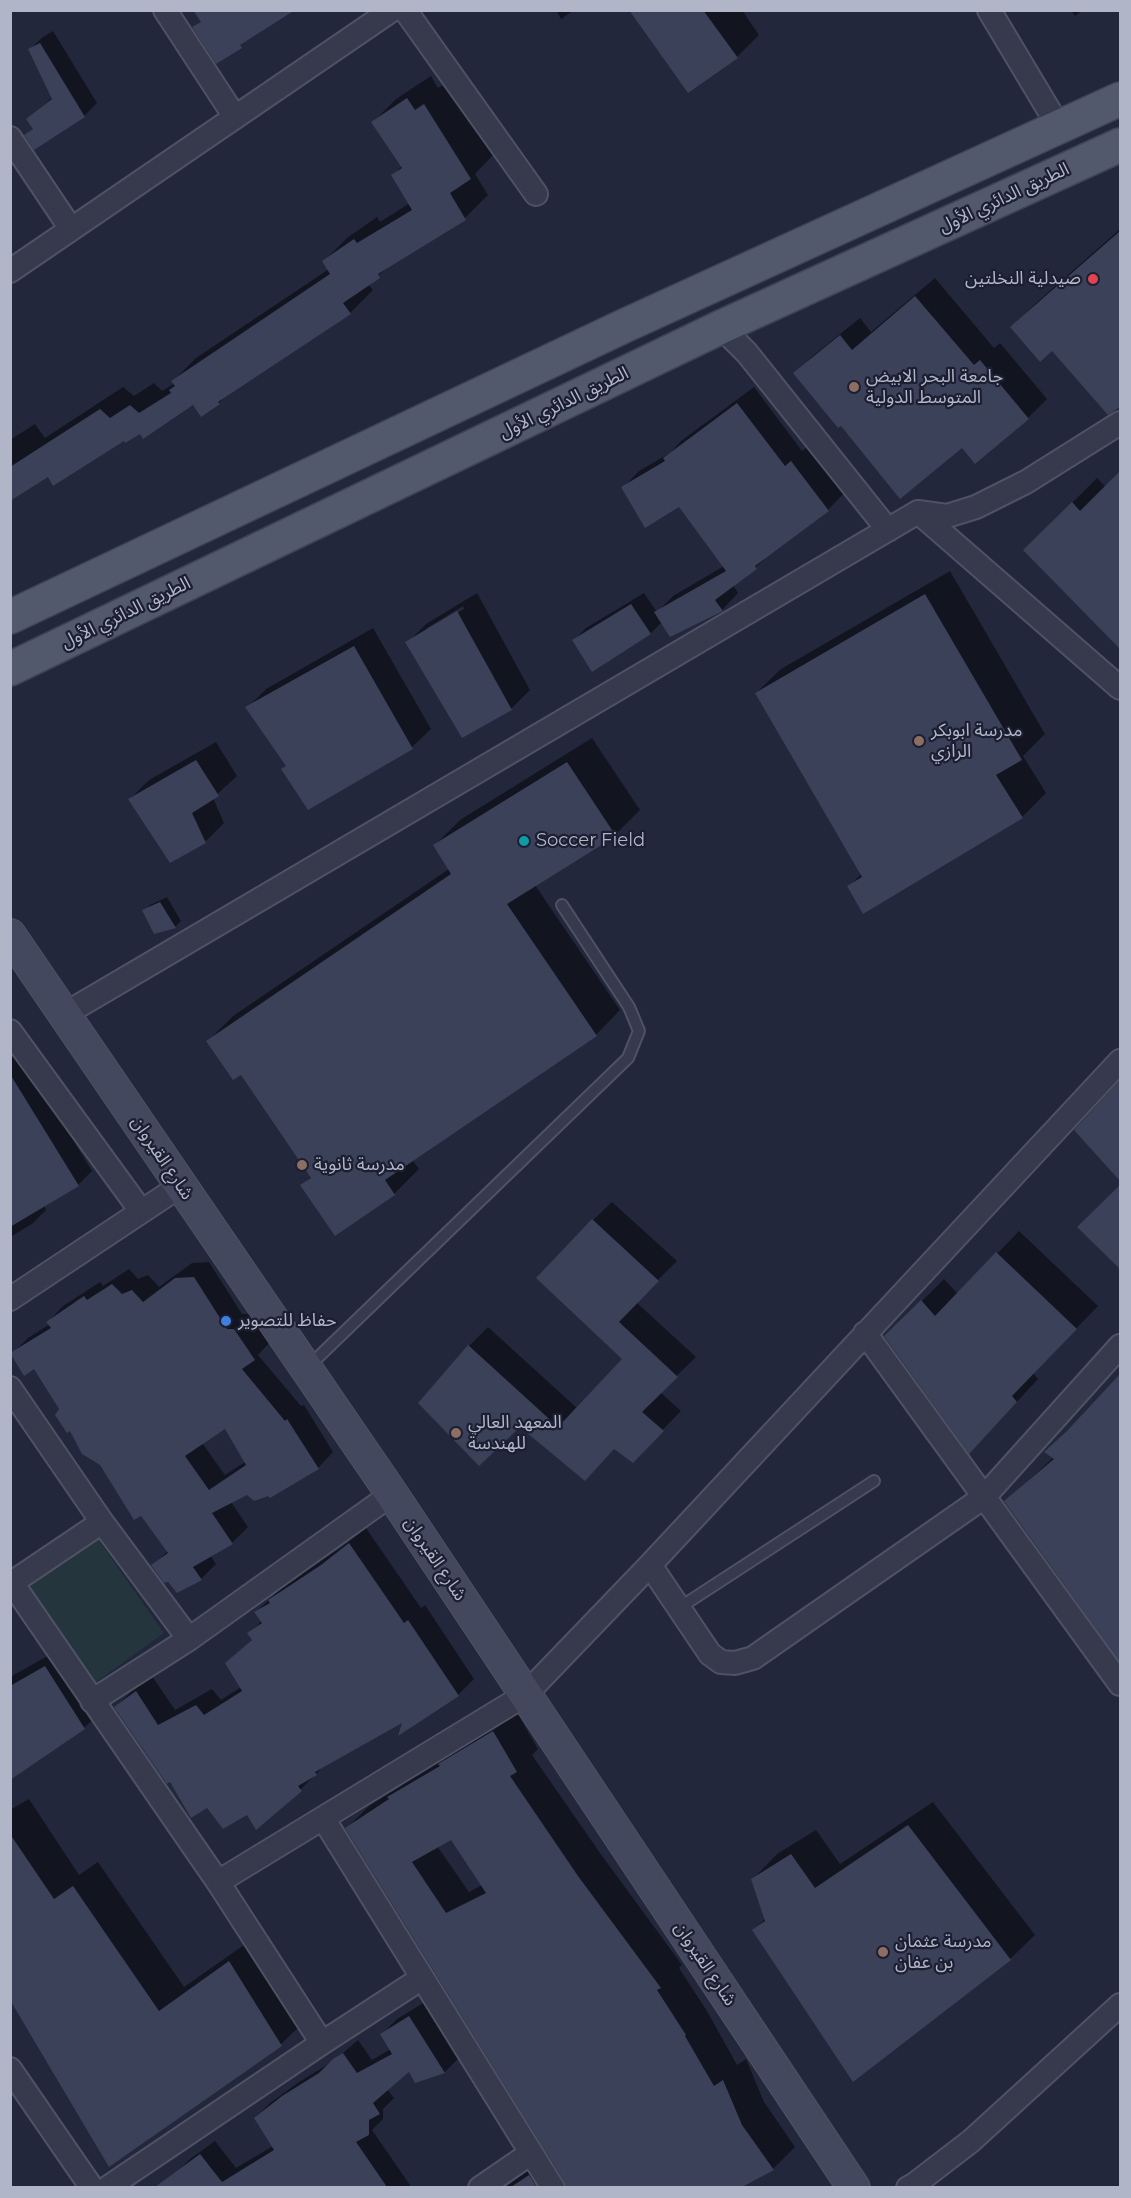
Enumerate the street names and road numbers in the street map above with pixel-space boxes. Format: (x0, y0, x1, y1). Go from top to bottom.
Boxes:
street label: الطريق الدائري الأول (935, 158, 1073, 238)
street label: الطريق الدائري الأول (496, 362, 632, 444)
street label: الطريق الدائري الأول (58, 572, 194, 654)
street label: شارع القيروان (126, 1112, 198, 1204)
street label: شارع القيروان (399, 1513, 471, 1605)
street label: شارع القيروان (669, 1918, 741, 2010)

